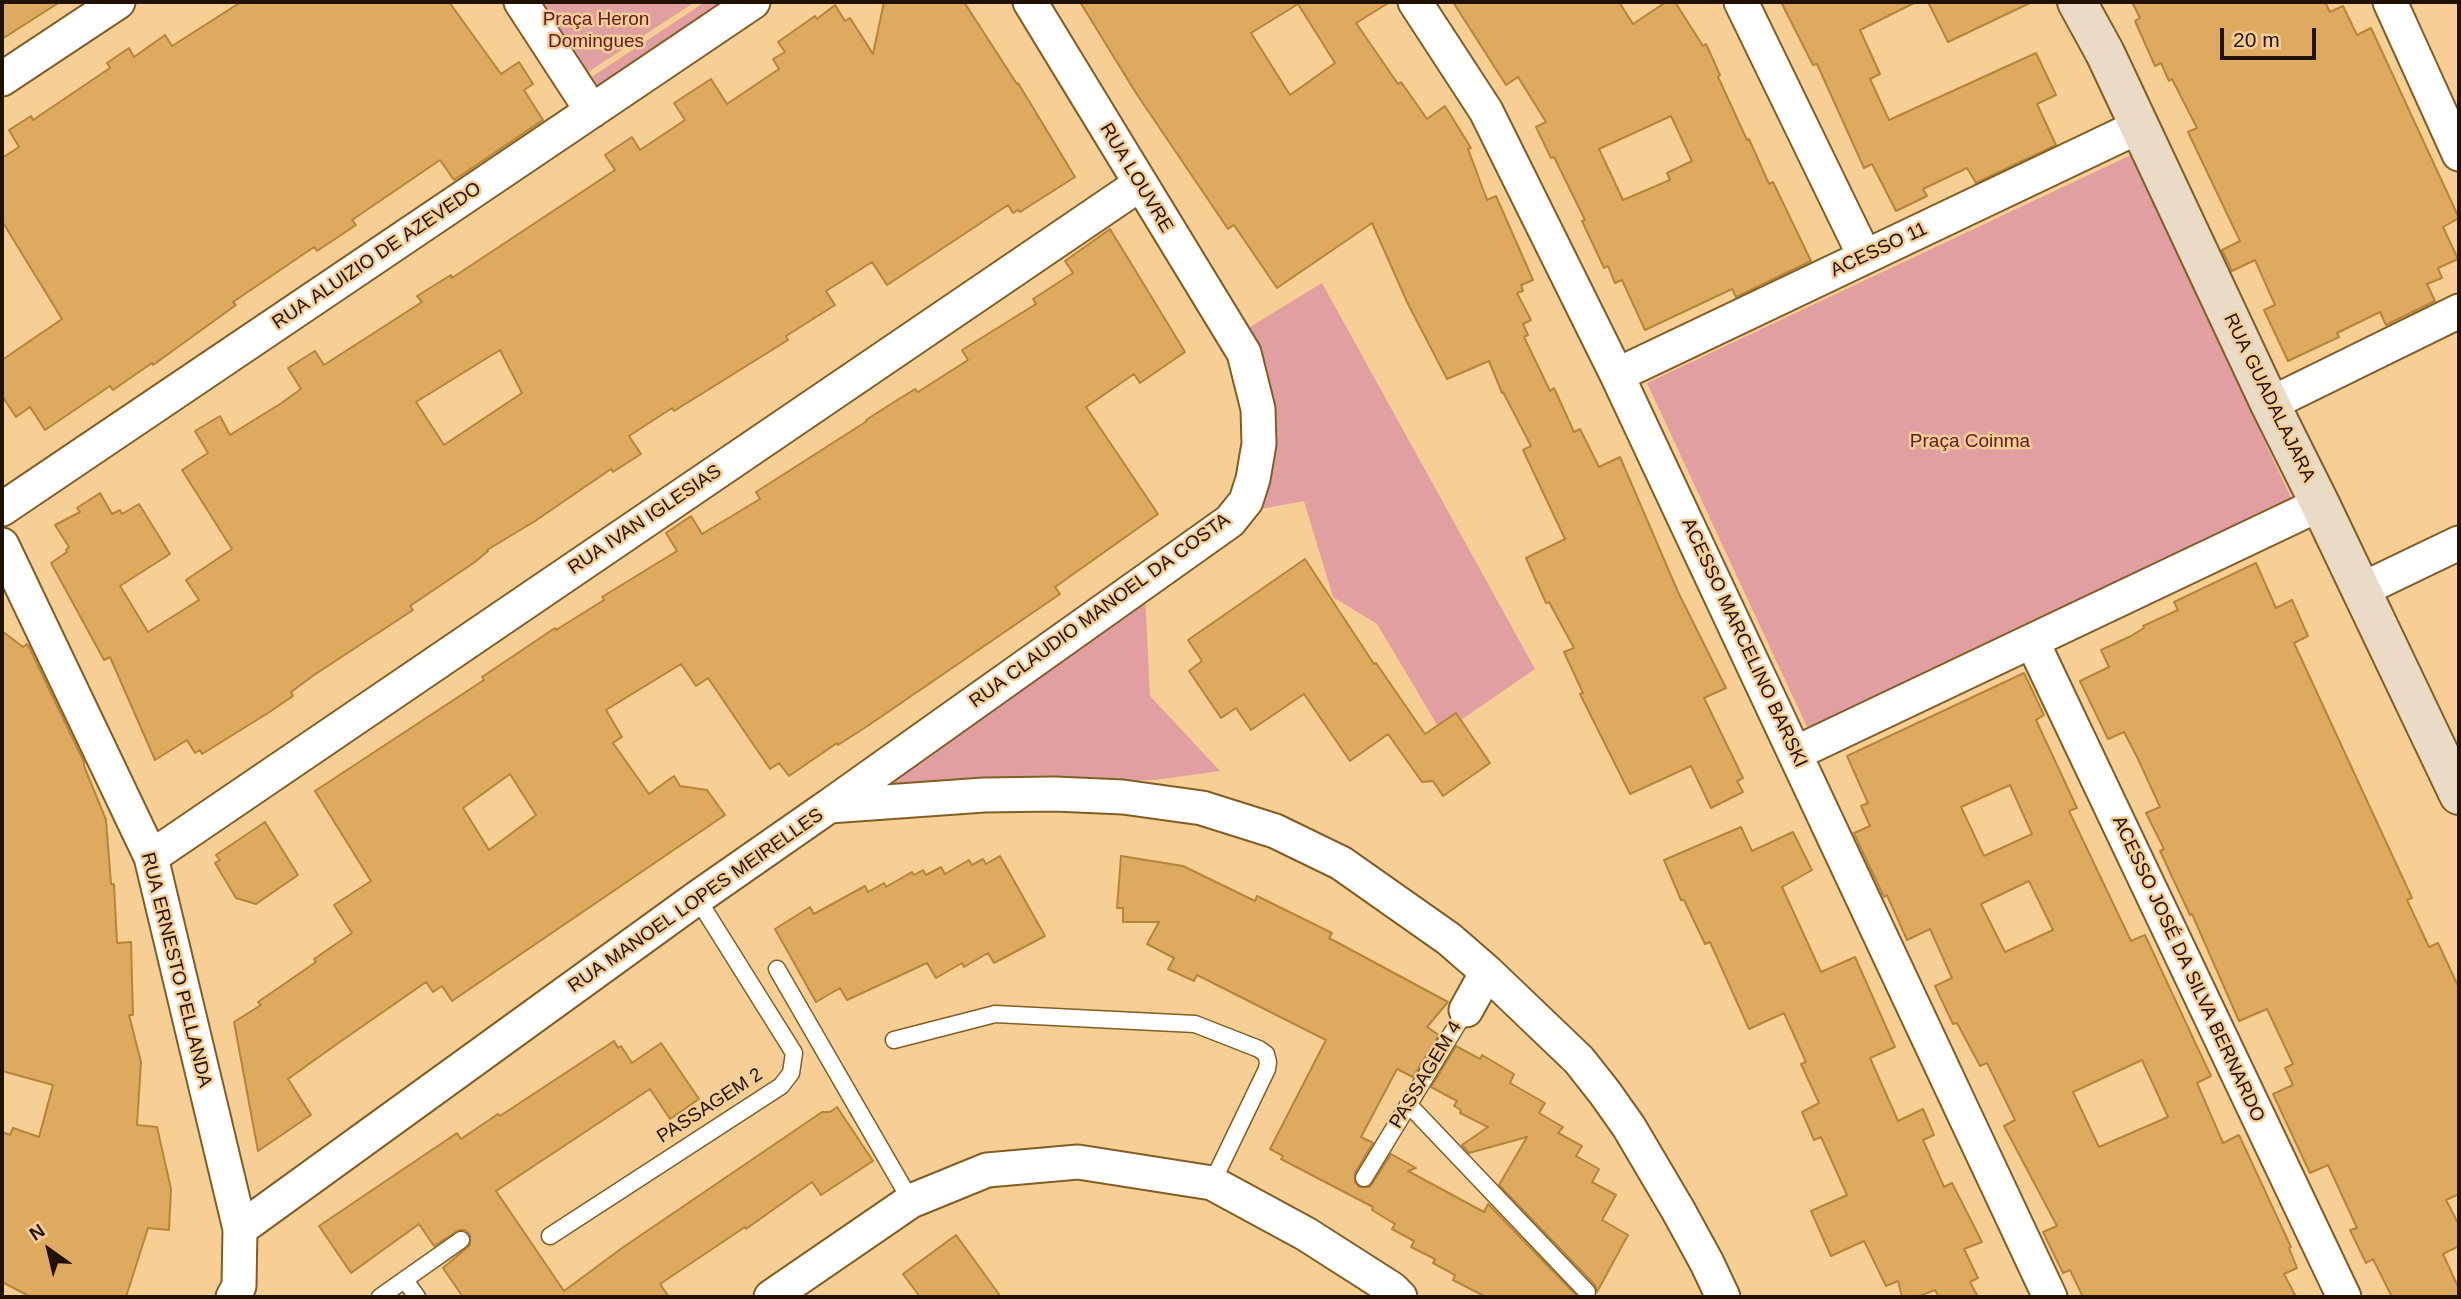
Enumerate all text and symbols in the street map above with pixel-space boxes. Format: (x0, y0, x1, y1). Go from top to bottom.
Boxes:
park label: Praça Heron Domingues (543, 9, 649, 53)
scale bar (2223, 14, 2319, 58)
text: 20 m (2233, 28, 2280, 51)
street label: RUA LOUVRE (1094, 119, 1178, 237)
street label: RUA ALUIZIO DE AZEVEDO (268, 177, 486, 335)
street label: ACESSO 11 (1827, 218, 1931, 282)
street label: RUA GUADALAJARA (2218, 310, 2320, 486)
park label: Praça Coinma (1910, 431, 2030, 453)
street label: RUA IVAN IGLESIAS (564, 460, 726, 580)
street label: RUA CLAUDIO MANOEL DA COSTA (965, 509, 1235, 713)
street label: ACESSO MARCELINO BARSKI (1676, 515, 1812, 771)
street label: RUA MANOEL LOPES MEIRELLES (564, 804, 828, 998)
street label: ACESSO JOSÉ DA SILVA BERNARDO (2107, 812, 2269, 1126)
street label: RUA ERNESTO PELLANDA (136, 850, 216, 1090)
street label: PASSAGEM 4 (1385, 1017, 1467, 1133)
street label: PASSAGEM 2 (653, 1063, 767, 1149)
north arrow (14, 1215, 84, 1285)
text: N (25, 1220, 49, 1245)

